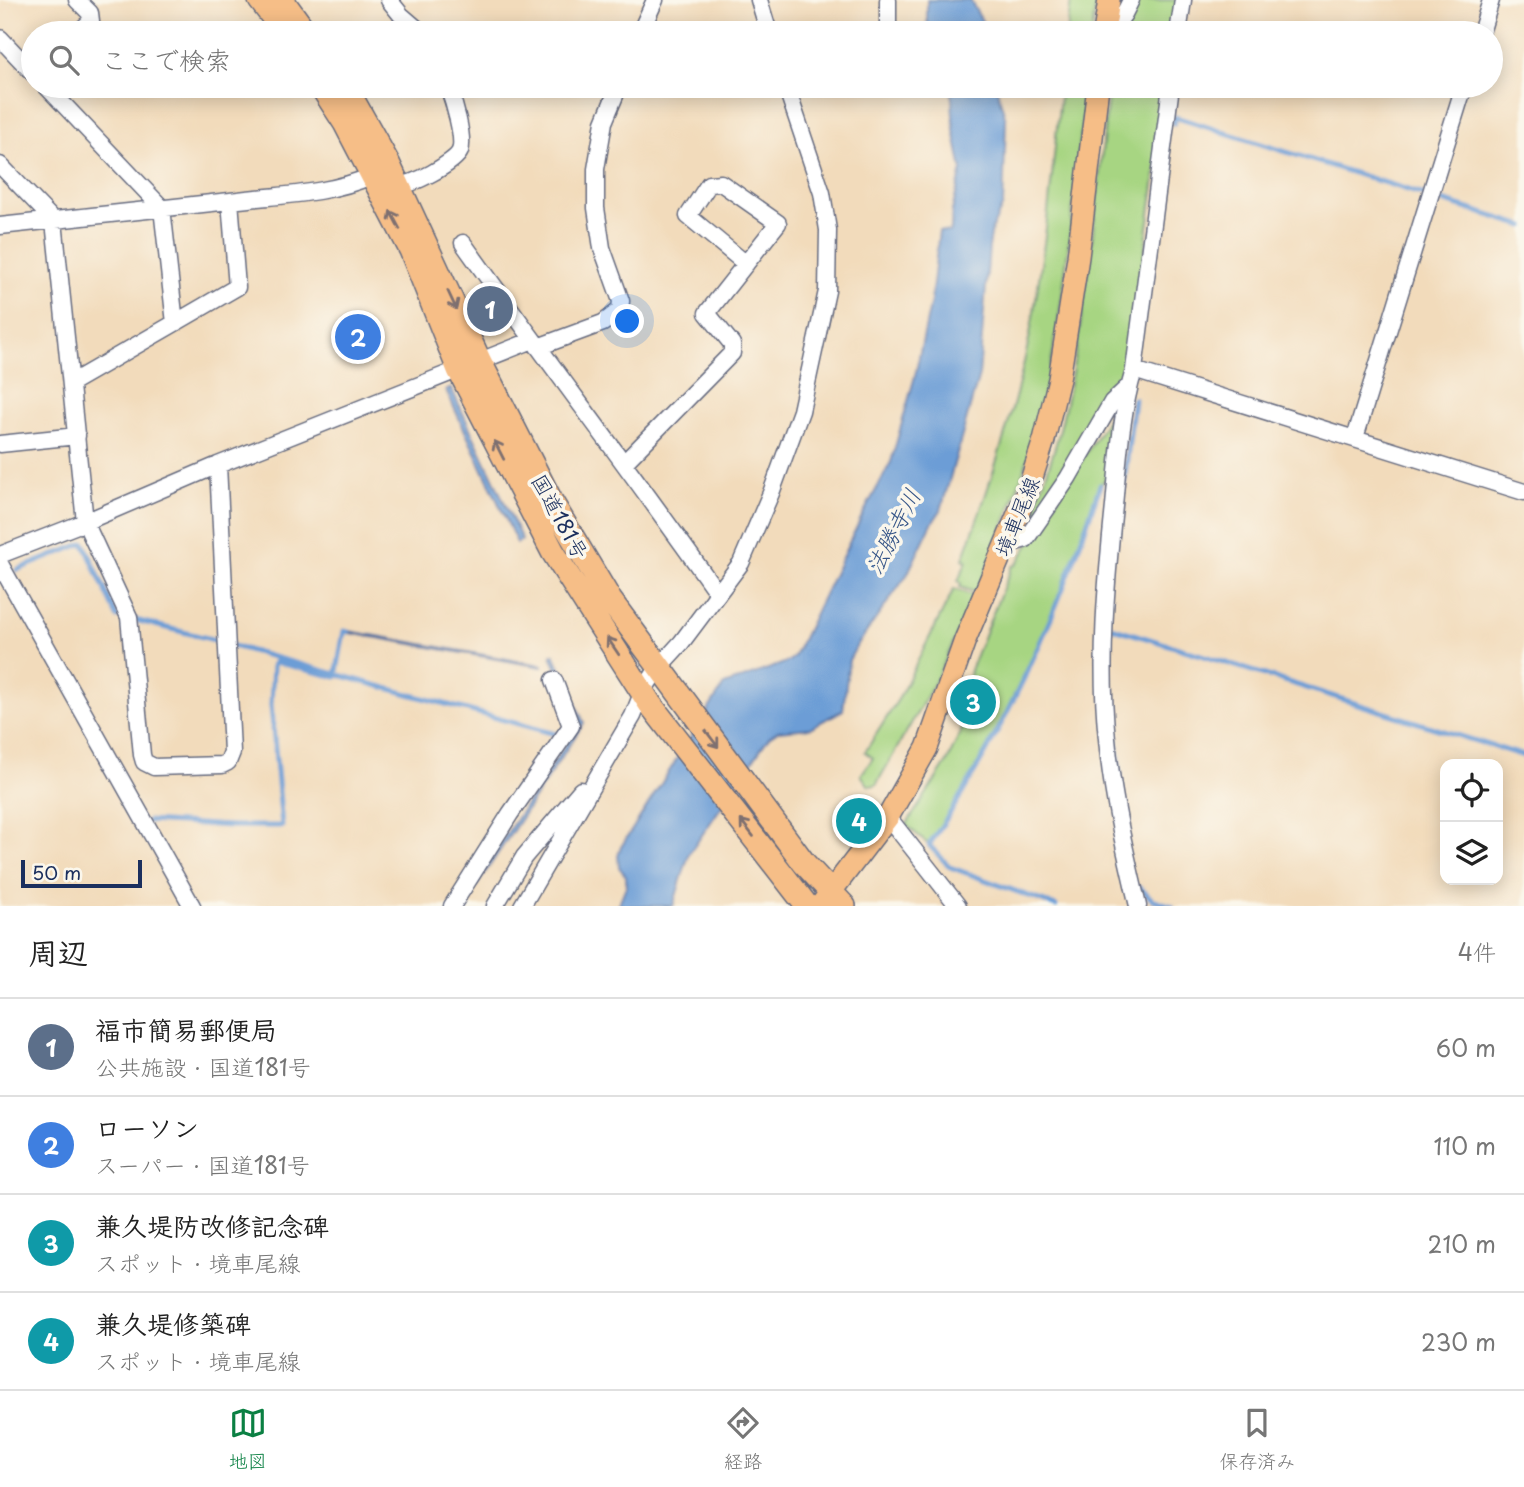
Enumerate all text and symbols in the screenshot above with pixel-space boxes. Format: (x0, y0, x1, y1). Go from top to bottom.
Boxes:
search box (21, 21, 1503, 98)
text: ここで検索 (101, 40, 231, 79)
icon: search (45, 41, 83, 79)
one-way arrow (388, 211, 402, 231)
pin: 1 (467, 283, 513, 335)
one-way arrow (446, 289, 459, 310)
your location (610, 304, 644, 338)
pin: 2 (335, 311, 381, 363)
one-way arrow (492, 440, 506, 460)
street label: 国道181号 (524, 467, 598, 565)
street label: 境車尾線 (985, 471, 1047, 561)
water label: 法勝寺川 (856, 482, 928, 580)
one-way arrow (606, 637, 620, 657)
pin: 3 (950, 676, 996, 728)
one-way arrow (704, 729, 719, 748)
map controls (1440, 759, 1503, 885)
button: locate (1440, 759, 1503, 822)
pin: 4 (836, 795, 882, 847)
one-way arrow (739, 820, 754, 838)
button: layers (1440, 822, 1503, 885)
scale bar (21, 857, 142, 889)
text: 50 m (32, 858, 81, 886)
text: 周辺 (28, 929, 88, 974)
text: 4件 (1458, 934, 1496, 969)
text: 福市簡易郵便局 (95, 1010, 277, 1049)
text: 1 (46, 1030, 57, 1065)
text: 60 m (1436, 1030, 1496, 1065)
text: 公共施設 · 国道181号 (95, 1049, 311, 1084)
text: ローソン (95, 1108, 199, 1147)
text: 2 (43, 1128, 59, 1163)
text: 110 m (1434, 1128, 1496, 1163)
text: スーパー · 国道181号 (95, 1147, 310, 1182)
text: 兼久堤防改修記念碑 (95, 1206, 329, 1245)
text: 3 (43, 1226, 59, 1261)
text: 210 m (1428, 1226, 1496, 1261)
text: スポット · 境車尾線 (95, 1245, 301, 1280)
text: 兼久堤修築碑 (95, 1304, 251, 1343)
text: 4 (43, 1324, 59, 1359)
text: 230 m (1421, 1324, 1496, 1359)
text: スポット · 境車尾線 (95, 1343, 301, 1378)
tab: 地図 (229, 1404, 267, 1474)
tab: 経路 (724, 1404, 762, 1474)
tab: 保存済み (1219, 1404, 1295, 1474)

